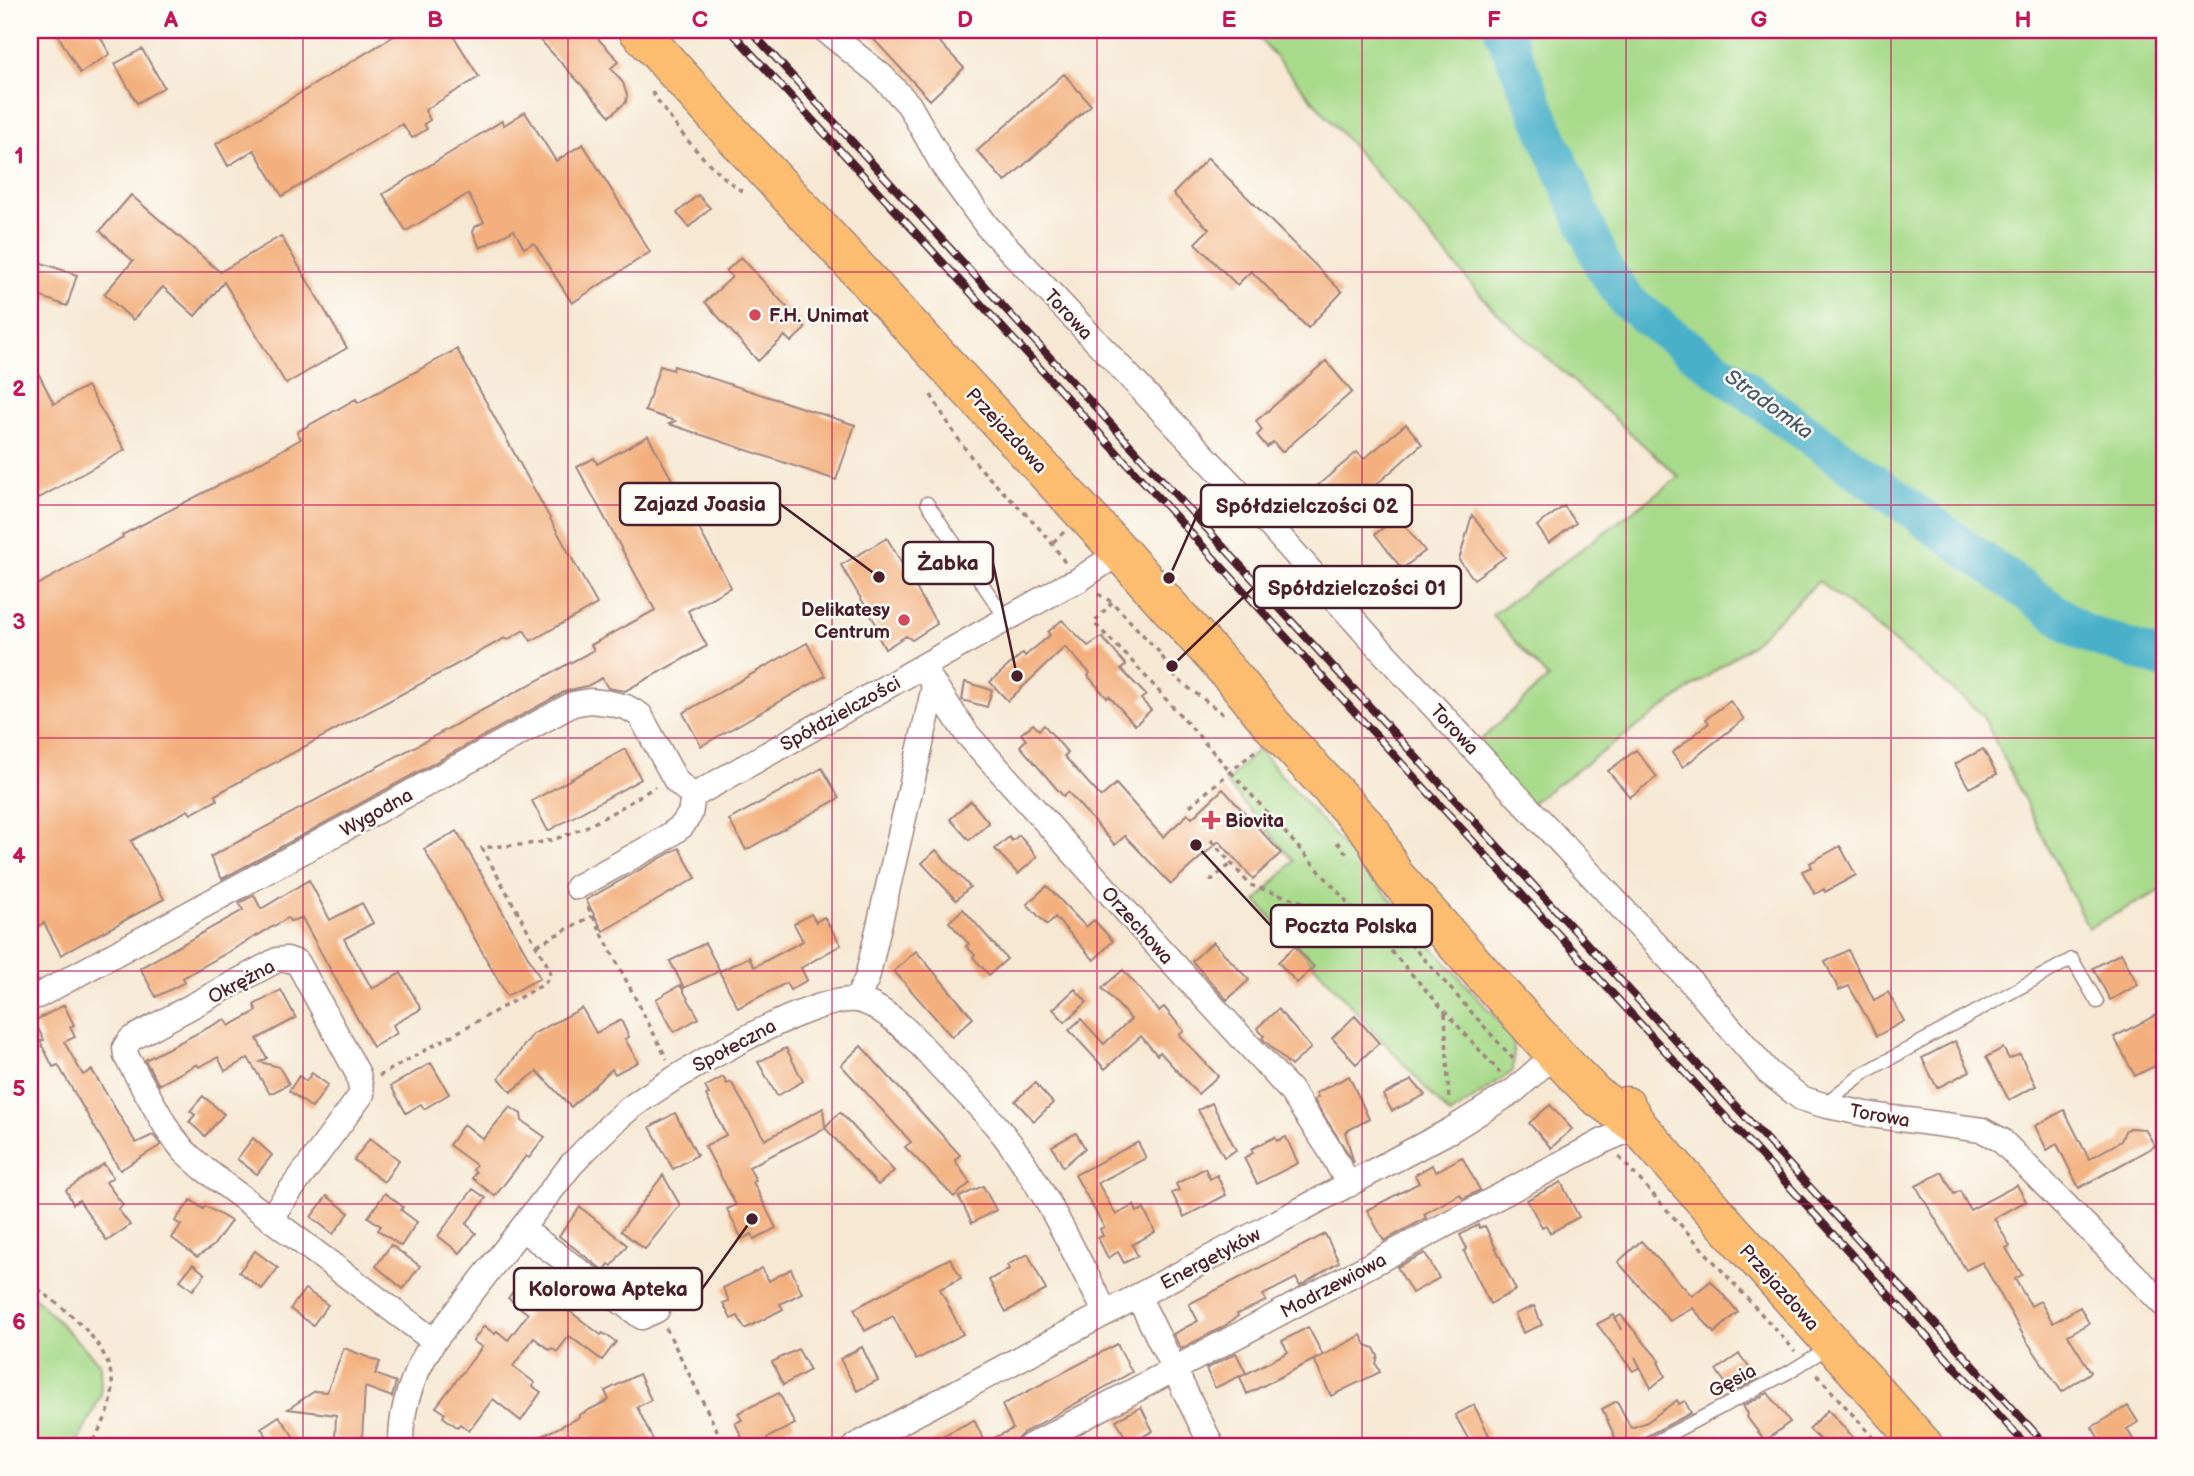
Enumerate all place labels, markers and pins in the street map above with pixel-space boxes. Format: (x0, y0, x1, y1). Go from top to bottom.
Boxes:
place label: F.H. Unimat (769, 305, 870, 328)
marker: F.H. Unimat (747, 307, 763, 323)
callout: Zajazd Joasia (620, 483, 780, 525)
callout: Spółdzielczości 02 (1201, 485, 1412, 527)
callout: Żabka (903, 542, 993, 584)
callout: Spółdzielczości 01 (1254, 566, 1461, 608)
place label: Delikatesy Centrum (801, 599, 890, 644)
marker: Delikatesy Centrum (896, 612, 912, 628)
place label: Biovita (1225, 810, 1284, 833)
marker: Biovita (1203, 812, 1219, 828)
callout: Poczta Polska (1271, 905, 1432, 947)
callout: Kolorowa Apteka (514, 1268, 702, 1310)

